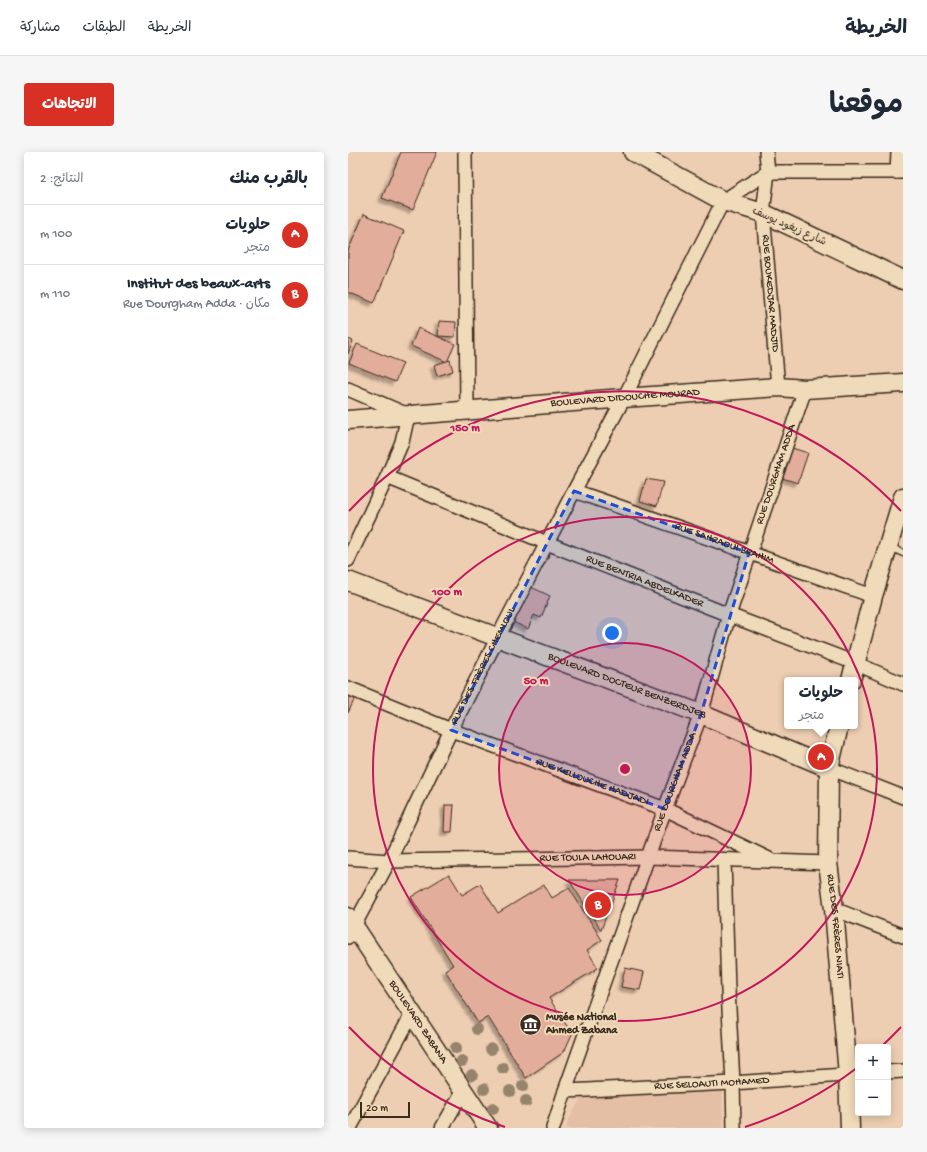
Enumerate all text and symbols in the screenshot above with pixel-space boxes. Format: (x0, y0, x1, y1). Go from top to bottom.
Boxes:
text: الخريطة (845, 18, 907, 41)
text: مشاركة (20, 20, 60, 37)
text: الطبقات (82, 20, 126, 37)
text: الخريطة (148, 20, 191, 37)
button: الاتجاهات (24, 83, 114, 126)
text: موقعنا (829, 90, 903, 123)
text: بالقرب منك (229, 170, 308, 190)
text: النتائج: 2 (40, 172, 84, 187)
street label: شارع زيغود يوسف (750, 204, 828, 250)
text: حلويات (226, 217, 270, 235)
text: 100 m (40, 227, 72, 242)
text: A (291, 227, 299, 242)
street label: RUE BOUKEDJAR MADJID (759, 234, 781, 353)
text: متجر (245, 241, 270, 256)
text: Institut des beaux-arts (127, 275, 270, 293)
text: 110 m (40, 287, 70, 302)
text: B (292, 287, 298, 302)
text: مكان · Rue Dourgham Adda (123, 297, 270, 312)
street label: BOULEVARD DIDOUCHE MOURAD (549, 387, 701, 410)
text: 150 m (449, 422, 480, 436)
street label: RUE DOURGHAM ADDA (754, 422, 799, 526)
street label: RUE SAHRAOUI BRAHIM (673, 521, 776, 567)
street label: RUE BENTRIA ABDELKADER (584, 553, 706, 611)
text: 100 m (431, 586, 462, 600)
street label: RUE DES FRÈRES CHEMLOUL (449, 605, 519, 727)
your location (602, 623, 622, 643)
street label: BOULEVARD DOCTEUR BENZERDJEB (545, 650, 708, 722)
text: 50 m (524, 675, 549, 689)
popup (784, 677, 858, 729)
text: حلويات (799, 685, 843, 703)
text: متجر (799, 709, 824, 724)
street label: RUE DOURGHAM ADDA (651, 730, 700, 833)
pin: A (808, 742, 834, 772)
street label: RUE KELLOUCHE HADJADI (534, 756, 651, 809)
centre of rings (618, 762, 632, 776)
street label: RUE TOULA LAHOUARI (539, 851, 637, 865)
street label: RUE DES FRÈRES NIATI (824, 873, 846, 980)
pin: B (585, 890, 611, 920)
street label: BOULEVARD ZABANA (385, 977, 450, 1066)
museum icon: Musée National Ahmed Zabana (518, 1011, 544, 1037)
place label: Musée National Ahmed Zabana (545, 1011, 618, 1037)
map controls (855, 1044, 891, 1116)
button: + (855, 1044, 891, 1080)
street label: RUE SELOAUTI MOHAMED (654, 1074, 771, 1093)
button: − (855, 1080, 891, 1116)
scale bar (360, 1100, 410, 1119)
text: 20 m (366, 1103, 388, 1115)

